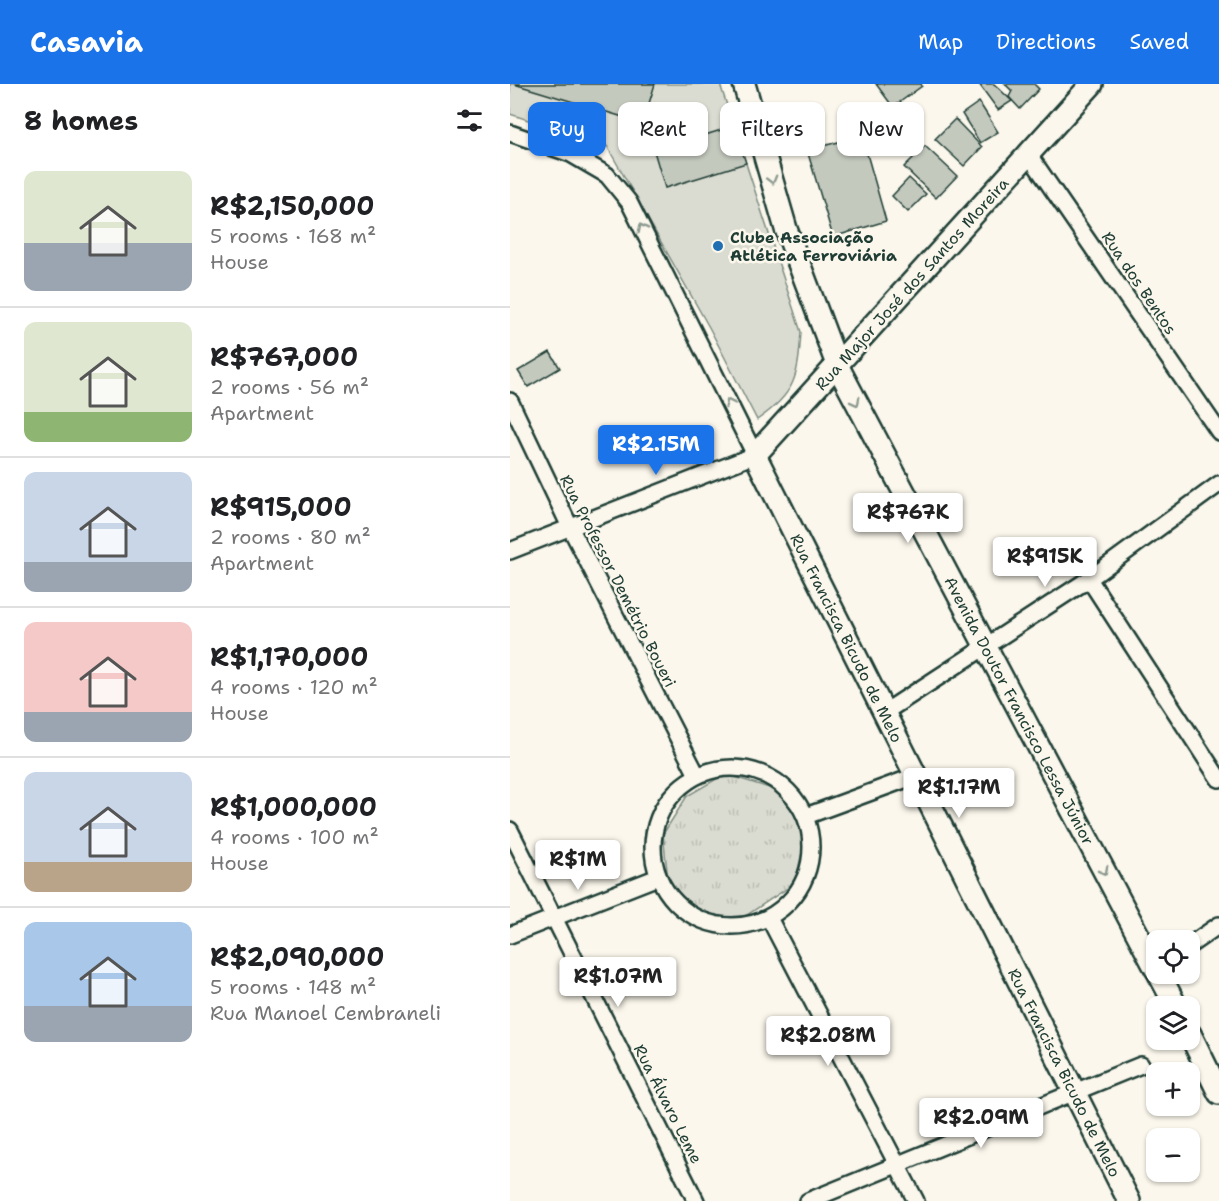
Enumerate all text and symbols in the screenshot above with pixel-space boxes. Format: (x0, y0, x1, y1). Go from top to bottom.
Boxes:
text: Casavia (30, 23, 143, 61)
text: Map (918, 28, 963, 56)
text: Directions (996, 28, 1096, 56)
text: Saved (1129, 28, 1189, 56)
chip: Buy (528, 102, 606, 156)
chip: Rent (618, 102, 708, 156)
chip: Filters (720, 102, 825, 156)
chip: New (837, 102, 924, 156)
text: 8 homes (24, 103, 138, 138)
icon: filters (453, 104, 486, 137)
street label: Rua Major José dos Santos Moreira (811, 173, 1013, 395)
one-way arrow (765, 175, 777, 185)
text: R$2,150,000 (210, 188, 375, 223)
icon: home (72, 195, 144, 267)
text: 5 rooms · 168 m² (210, 223, 376, 249)
one-way arrow (638, 223, 650, 234)
place label: Clube Associação Atlética Ferroviária (730, 227, 897, 266)
street label: Rua dos Bentos (1097, 227, 1181, 339)
marker: Clube Associação Atlética Ferroviária (711, 239, 725, 253)
text: House (210, 249, 269, 275)
text: R$767,000 (210, 339, 358, 374)
icon: home (72, 346, 144, 418)
text: 2 rooms · 56 m² (210, 374, 369, 400)
one-way arrow (849, 395, 860, 406)
one-way arrow (724, 398, 736, 409)
text: Apartment (210, 400, 314, 426)
pin: R$2.15M (601, 425, 711, 476)
text: R$2.15M (612, 431, 700, 457)
street label: Rua Professor Demétrio Boueri (555, 471, 681, 691)
text: R$915,000 (210, 489, 352, 524)
pin: R$767K (859, 493, 957, 544)
icon: home (72, 496, 144, 568)
text: R$767K (867, 499, 949, 525)
text: 2 rooms · 80 m² (210, 524, 371, 550)
street label: Rua Francisca Bicudo de Melo (786, 530, 908, 746)
pin: R$915K (996, 537, 1094, 588)
text: R$915K (1007, 543, 1083, 569)
text: Apartment (210, 550, 314, 576)
street label: Avenida Doutor Francisco Lessa Júnior (940, 573, 1099, 849)
text: R$1,170,000 (210, 639, 368, 674)
icon: home (72, 646, 144, 718)
text: 4 rooms · 120 m² (210, 674, 378, 700)
text: House (210, 700, 269, 726)
pin: R$1.17M (904, 768, 1014, 819)
text: R$1.17M (917, 774, 1001, 800)
text: R$1,000,000 (210, 789, 377, 824)
icon: home (72, 796, 144, 868)
text: 4 rooms · 100 m² (210, 824, 379, 850)
pin: R$1M (542, 840, 614, 891)
text: R$1M (549, 846, 607, 872)
text: House (210, 850, 269, 876)
one-way arrow (1097, 865, 1108, 875)
map controls (1146, 930, 1200, 1182)
button: locate (1146, 930, 1200, 984)
text: R$2,090,000 (210, 939, 384, 974)
icon: home (72, 946, 144, 1018)
pin: R$1.07M (563, 957, 673, 1008)
text: R$1.07M (573, 963, 663, 989)
street label: Rua Francisca Bicudo de Melo (1003, 965, 1126, 1180)
text: 5 rooms · 148 m² (210, 974, 376, 1000)
button: layers (1146, 996, 1200, 1050)
text: Rua Manoel Cembraneli (210, 1000, 441, 1026)
pin: R$2.08M (773, 1016, 883, 1067)
text: R$2.08M (780, 1022, 876, 1048)
street label: Rua Álvaro Leme (629, 1041, 707, 1167)
button: + (1146, 1062, 1200, 1116)
pin: R$2.09M (926, 1098, 1036, 1149)
text: R$2.09M (933, 1104, 1029, 1130)
button: − (1146, 1128, 1200, 1182)

